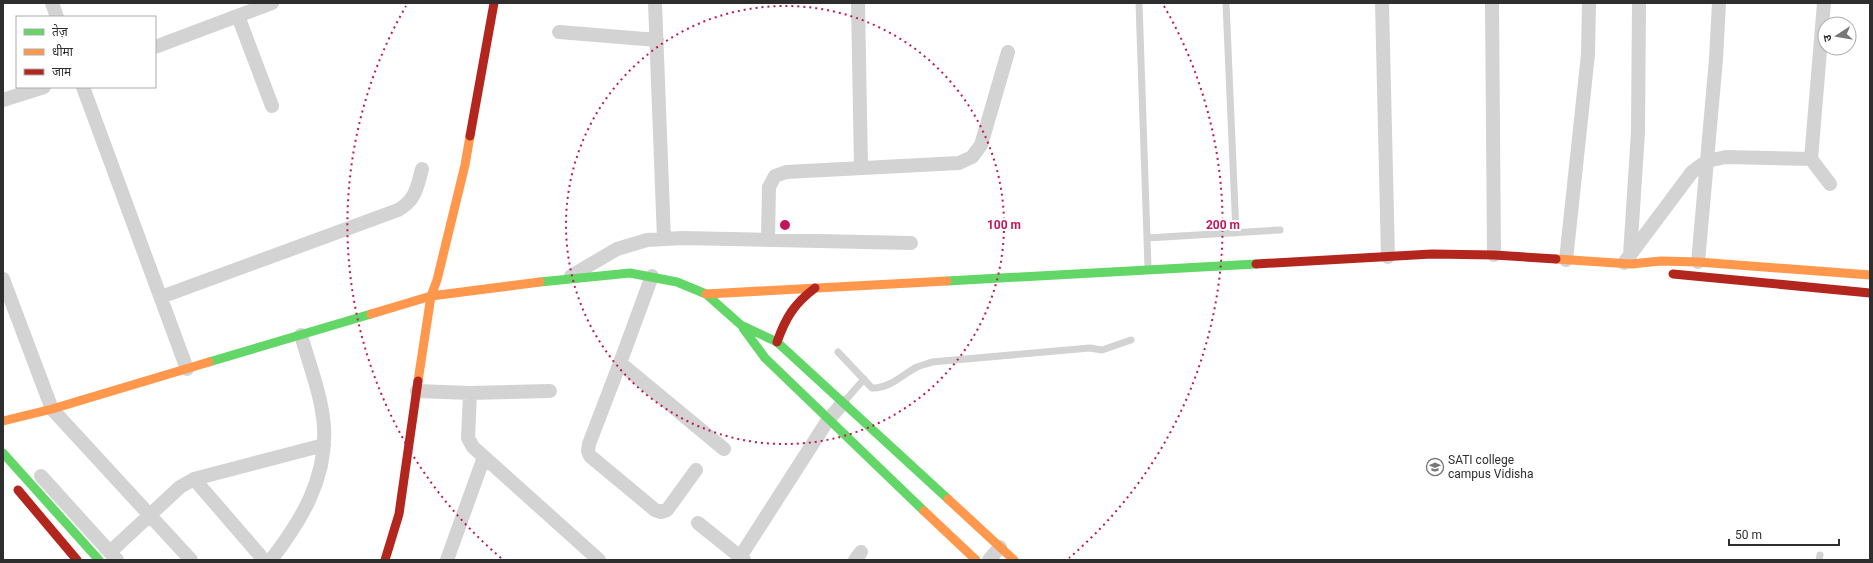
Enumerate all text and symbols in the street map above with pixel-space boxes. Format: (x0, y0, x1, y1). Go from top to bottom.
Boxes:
legend (16, 16, 156, 88)
north arrow (1817, 16, 1857, 56)
text: तेज़ (52, 24, 69, 39)
text: उ (1821, 33, 1835, 42)
text: धीमा (52, 44, 74, 59)
text: जाम (52, 65, 72, 79)
centre of rings (778, 218, 792, 232)
text: 100 m (987, 218, 1021, 232)
text: 200 m (1206, 218, 1240, 232)
place label: SATI college campus Vidisha (1448, 453, 1533, 481)
school or university icon: SATI college campus Vidisha (1425, 457, 1445, 477)
scale bar (1729, 521, 1839, 547)
text: 50 m (1735, 528, 1762, 542)

